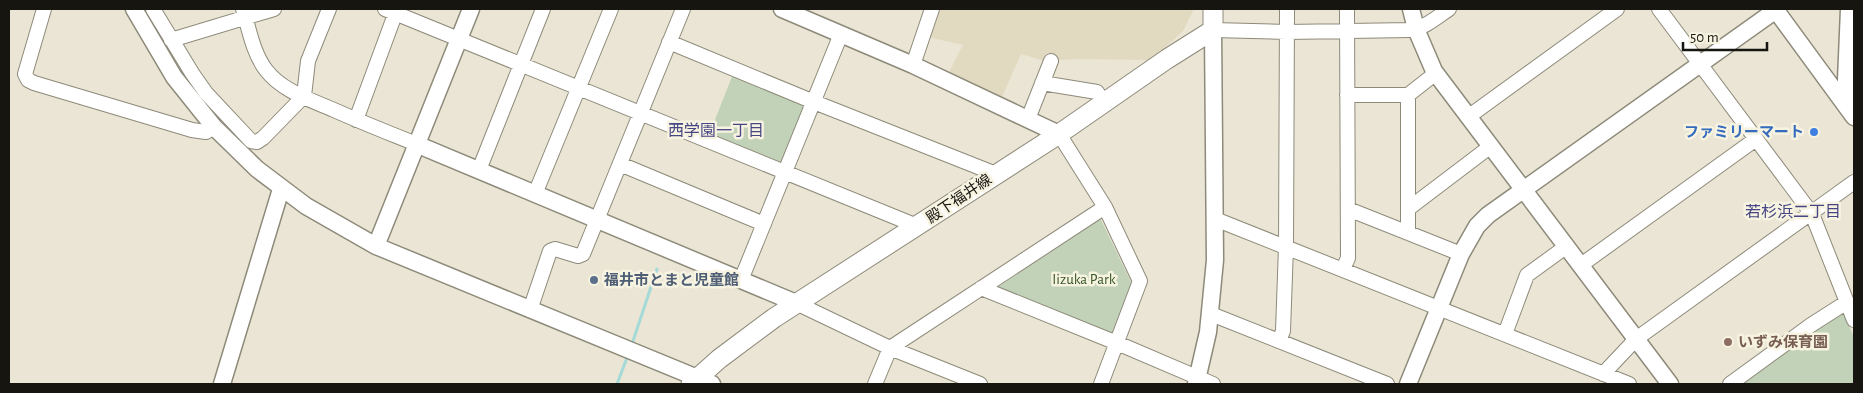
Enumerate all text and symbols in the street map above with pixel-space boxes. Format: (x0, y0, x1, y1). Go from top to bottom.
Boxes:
scale bar (1683, 20, 1767, 52)
text: 50 m (1690, 30, 1719, 45)
district label: 西学園一丁目 (668, 122, 764, 139)
place label: ファミリーマート (1684, 125, 1804, 140)
marker: ファミリーマート (1808, 126, 1820, 138)
street label: 殿下福井線 (923, 170, 994, 226)
district label: 若杉浜二丁目 (1745, 203, 1841, 220)
place label: 福井市とまと児童館 (603, 271, 739, 288)
park label: Iizuka Park (1052, 272, 1116, 287)
marker: 福井市とまと児童館 (588, 274, 600, 286)
place label: いずみ保育園 (1738, 334, 1828, 350)
marker: いずみ保育園 (1722, 336, 1734, 348)

